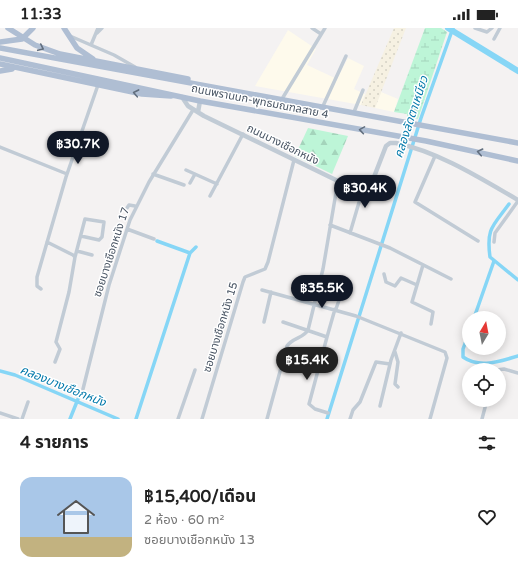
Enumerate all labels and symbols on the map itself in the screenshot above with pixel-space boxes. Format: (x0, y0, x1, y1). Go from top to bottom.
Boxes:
one-way arrow (38, 43, 45, 51)
water label: คลองลัดตาเหนียว (391, 73, 431, 160)
street label: ถนนพรานนก-พุทธมณฑลสาย 4 (190, 82, 330, 121)
one-way arrow (133, 89, 139, 98)
street label: ถนนบางเชือกหนัง (245, 121, 321, 167)
one-way arrow (359, 126, 365, 135)
pin: ฿30.7K (45, 131, 111, 165)
one-way arrow (477, 149, 483, 157)
pin: ฿30.4K (332, 175, 398, 209)
street label: ซอยบางเชือกหนัง 17 (91, 205, 132, 299)
pin: ฿35.5K (289, 275, 355, 309)
street label: ซอยบางเชือกหนัง 15 (201, 280, 240, 374)
north arrow (462, 311, 506, 355)
pin: ฿15.4K (274, 347, 340, 381)
water label: คลองบางเชือกหนัง (18, 362, 108, 410)

